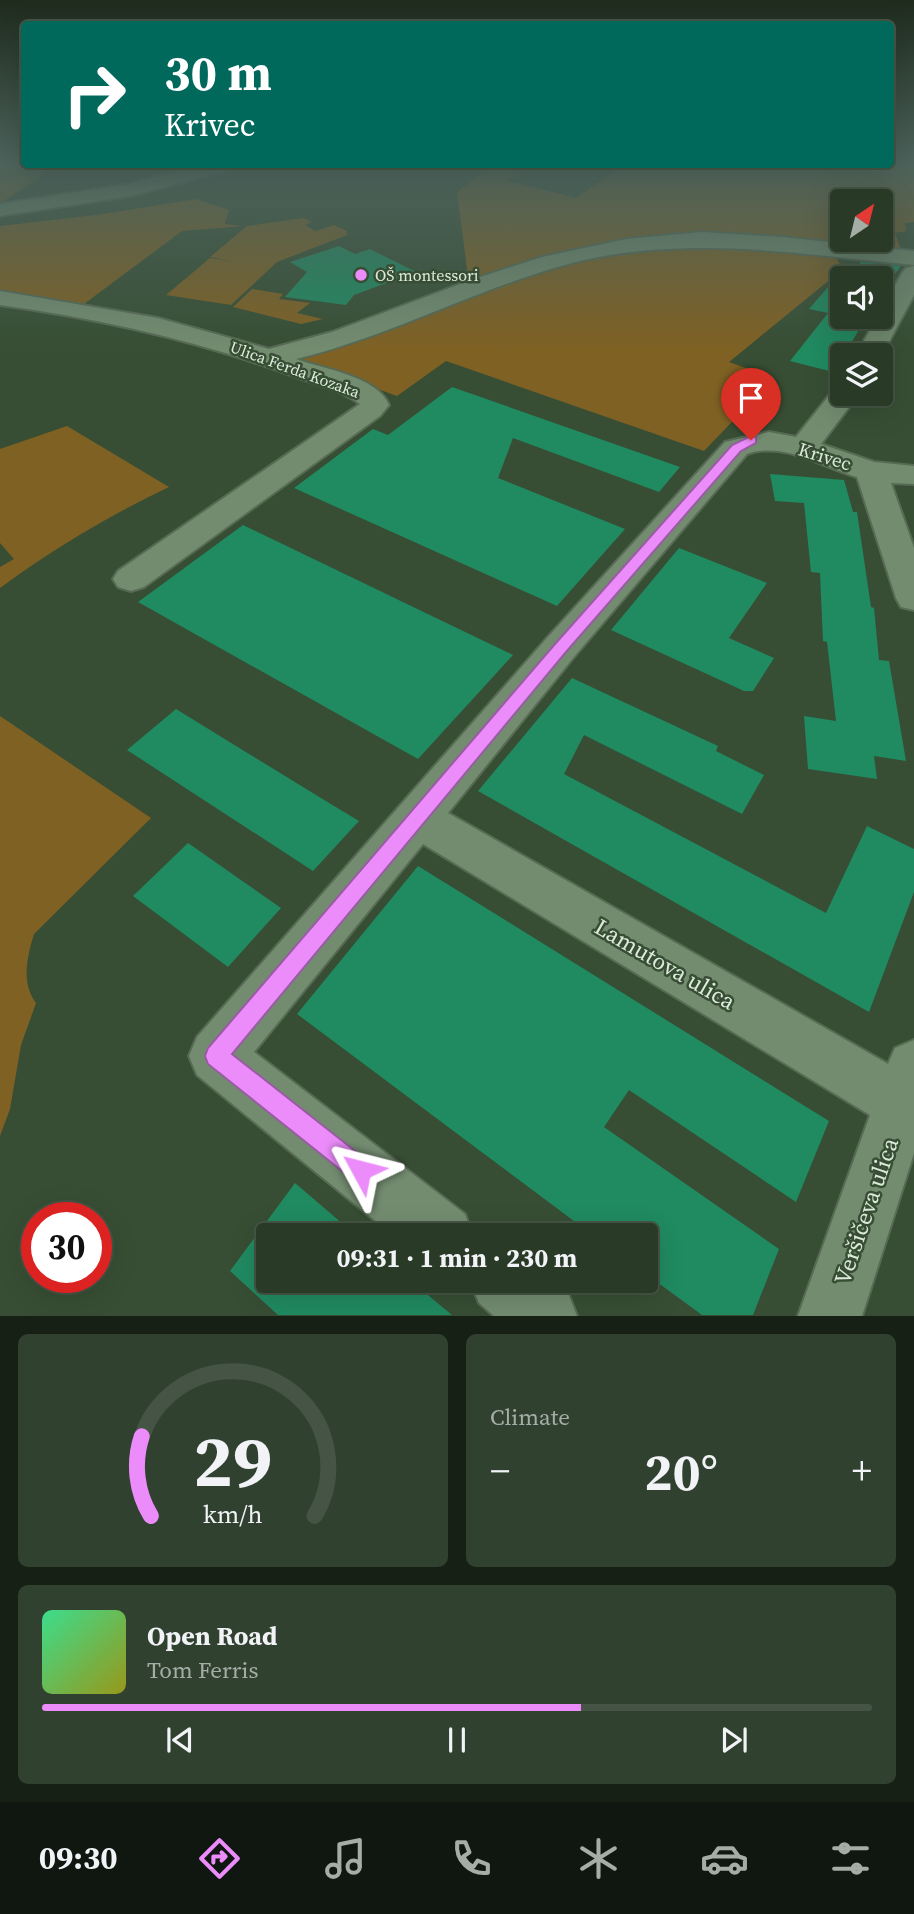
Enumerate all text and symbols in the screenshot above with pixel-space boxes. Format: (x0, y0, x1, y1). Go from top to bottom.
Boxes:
text: 30 m (164, 39, 272, 106)
icon: right (49, 49, 140, 140)
text: Krivec (164, 103, 255, 147)
north arrow (830, 189, 892, 252)
map controls (830, 189, 893, 406)
place label: OŠ montessori (375, 264, 479, 286)
button: sound (830, 266, 893, 329)
marker: OŠ montessori (353, 267, 369, 283)
street label: Ulica Ferda Kozaka (227, 335, 364, 403)
button: layers (830, 343, 893, 406)
pin (721, 368, 781, 440)
icon: arrive (732, 379, 770, 417)
street label: Krivec (795, 436, 855, 476)
street label: Lamutova ulica (589, 911, 742, 1017)
position arrow (324, 1133, 398, 1207)
street label: Veršičeva ulica (826, 1133, 906, 1289)
speed limit sign: 30 (21, 1202, 112, 1293)
text: 09:31 · 1 min · 230 m (337, 1240, 577, 1276)
text: Climate (490, 1401, 570, 1433)
text: 29 (194, 1412, 272, 1511)
text: 20° (644, 1436, 718, 1507)
text: − (490, 1445, 510, 1497)
text: + (852, 1445, 872, 1497)
text: km/h (203, 1497, 263, 1531)
text: Open Road (147, 1618, 278, 1654)
text: Tom Ferris (147, 1654, 258, 1686)
icon: previous (161, 1721, 199, 1759)
icon: pause (438, 1721, 476, 1759)
icon: next (715, 1721, 753, 1759)
icon: directions (195, 1834, 244, 1883)
icon: music (321, 1834, 370, 1883)
icon: phone (447, 1834, 496, 1883)
icon: climate (574, 1834, 623, 1883)
icon: car (700, 1834, 749, 1883)
icon: filters (826, 1834, 875, 1883)
text: 09:30 (39, 1836, 118, 1880)

